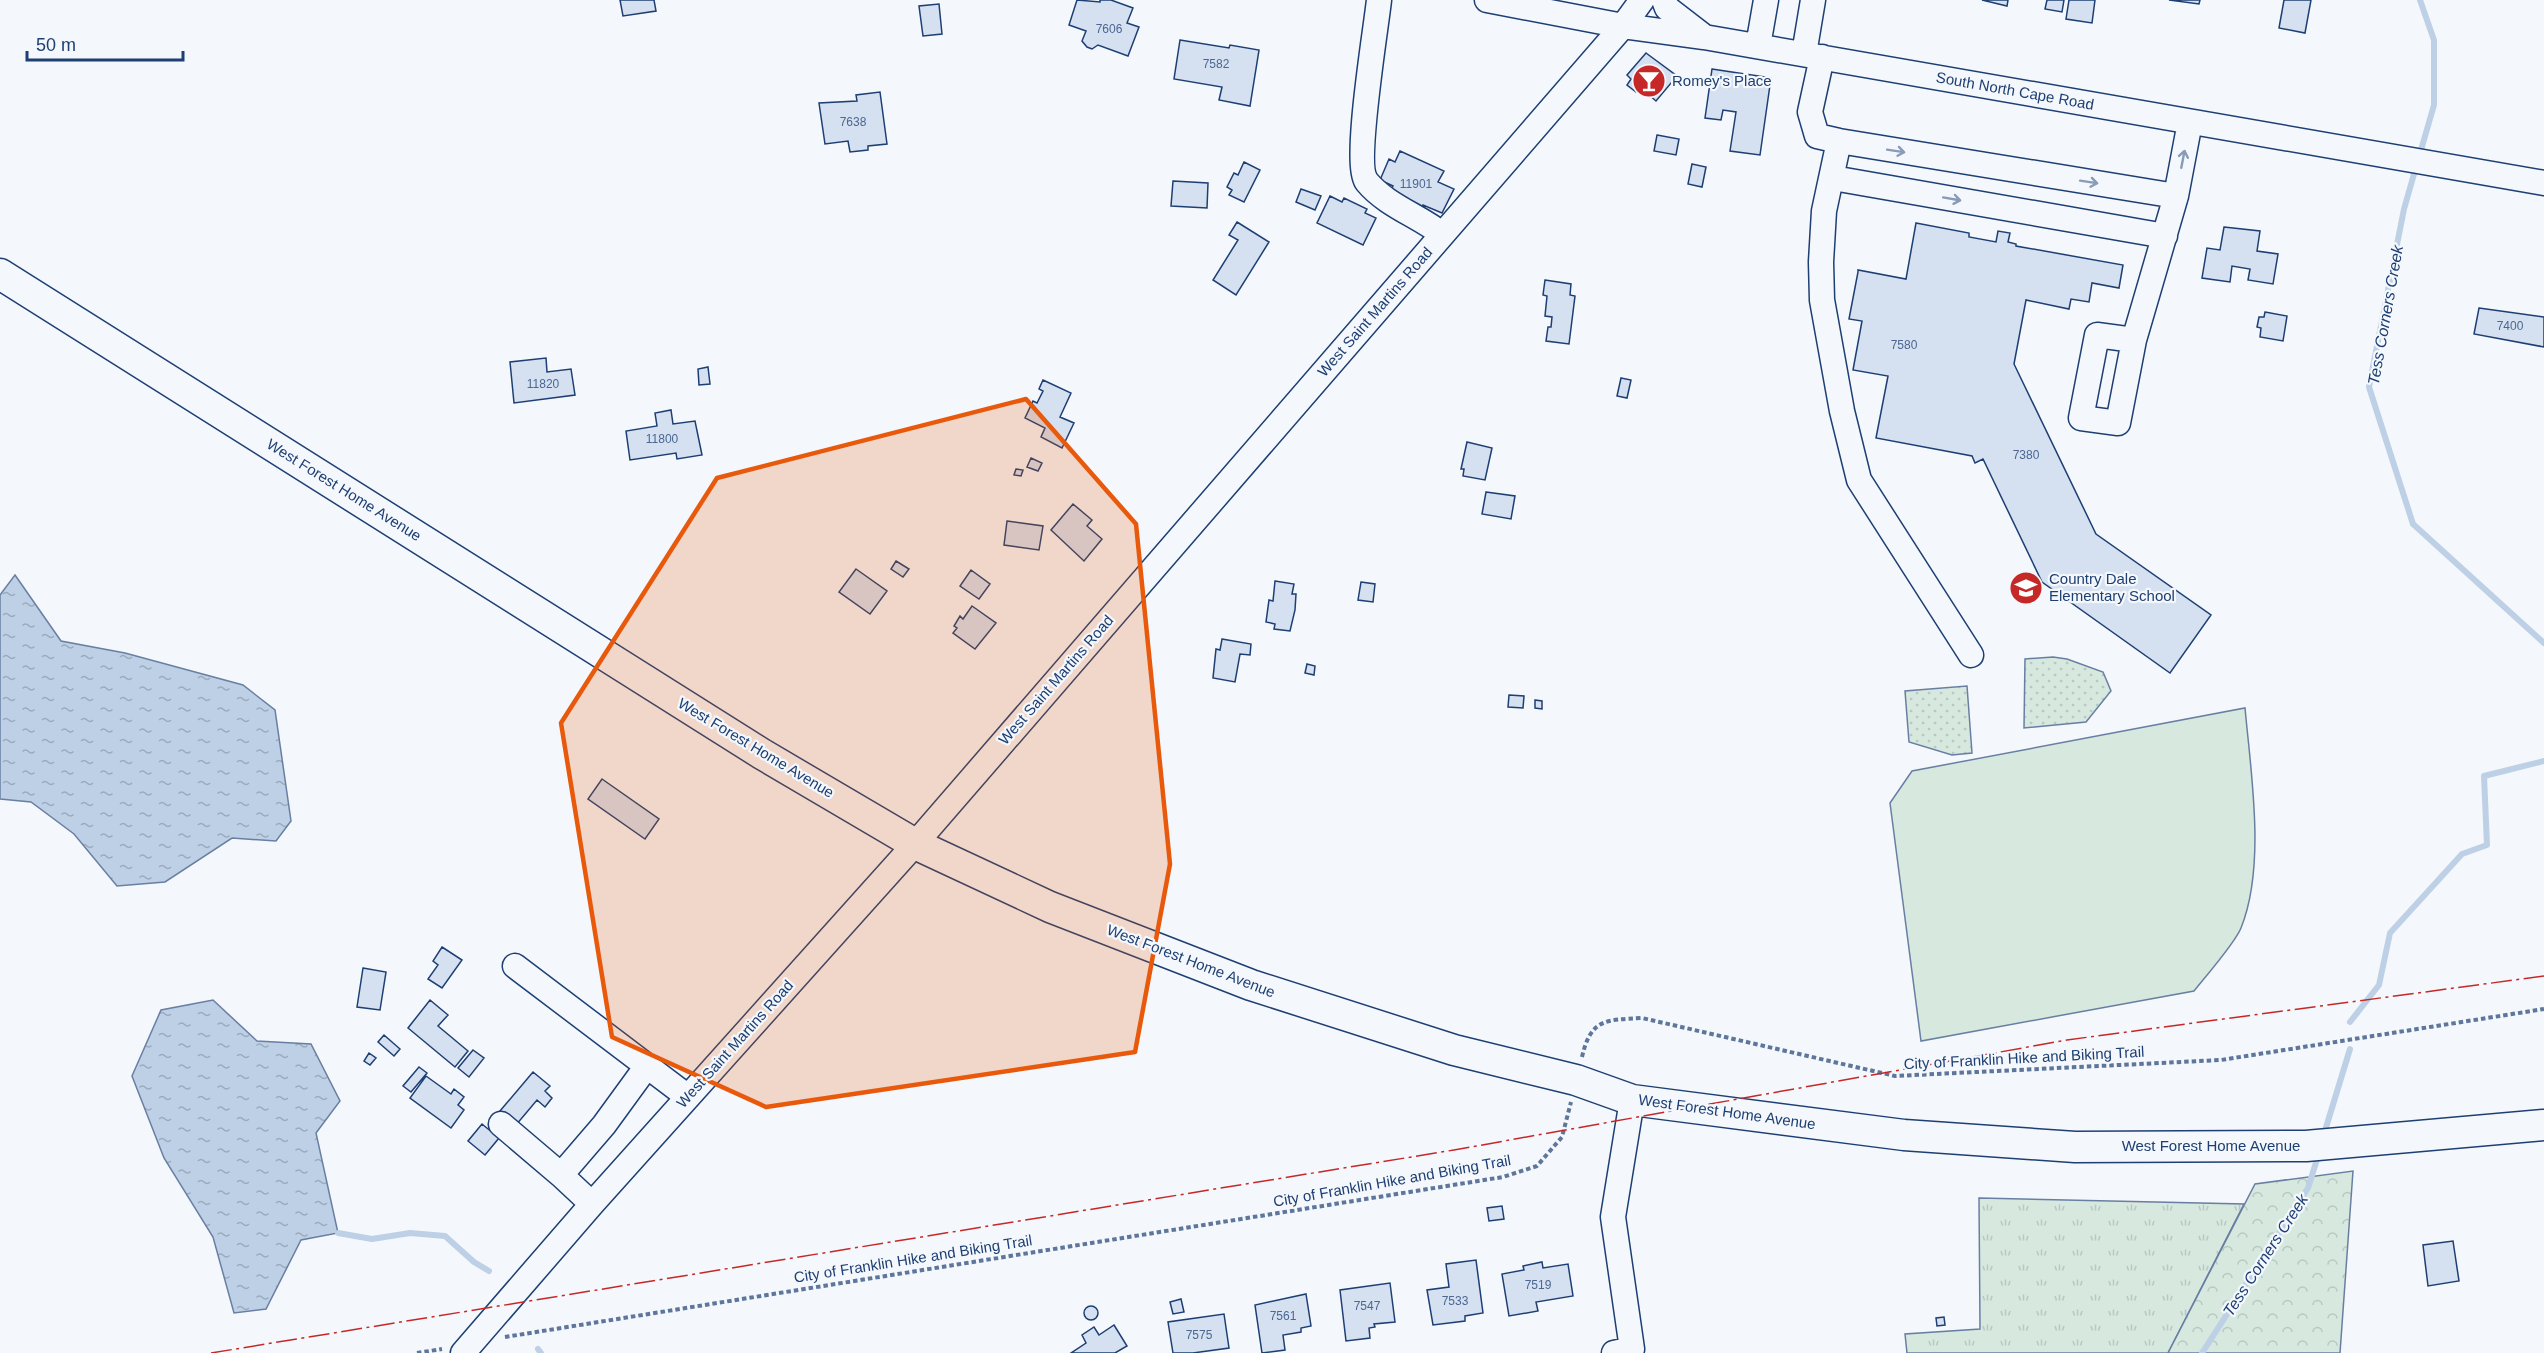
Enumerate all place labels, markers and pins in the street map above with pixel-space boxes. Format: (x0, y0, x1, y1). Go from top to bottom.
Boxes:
bar icon: Romey's Place (1631, 63, 1667, 99)
place label: Romey's Place (1672, 72, 1772, 89)
school or university icon: Country Dale Elementary School (2008, 570, 2044, 606)
place label: Country Dale Elementary School (2049, 570, 2175, 604)

